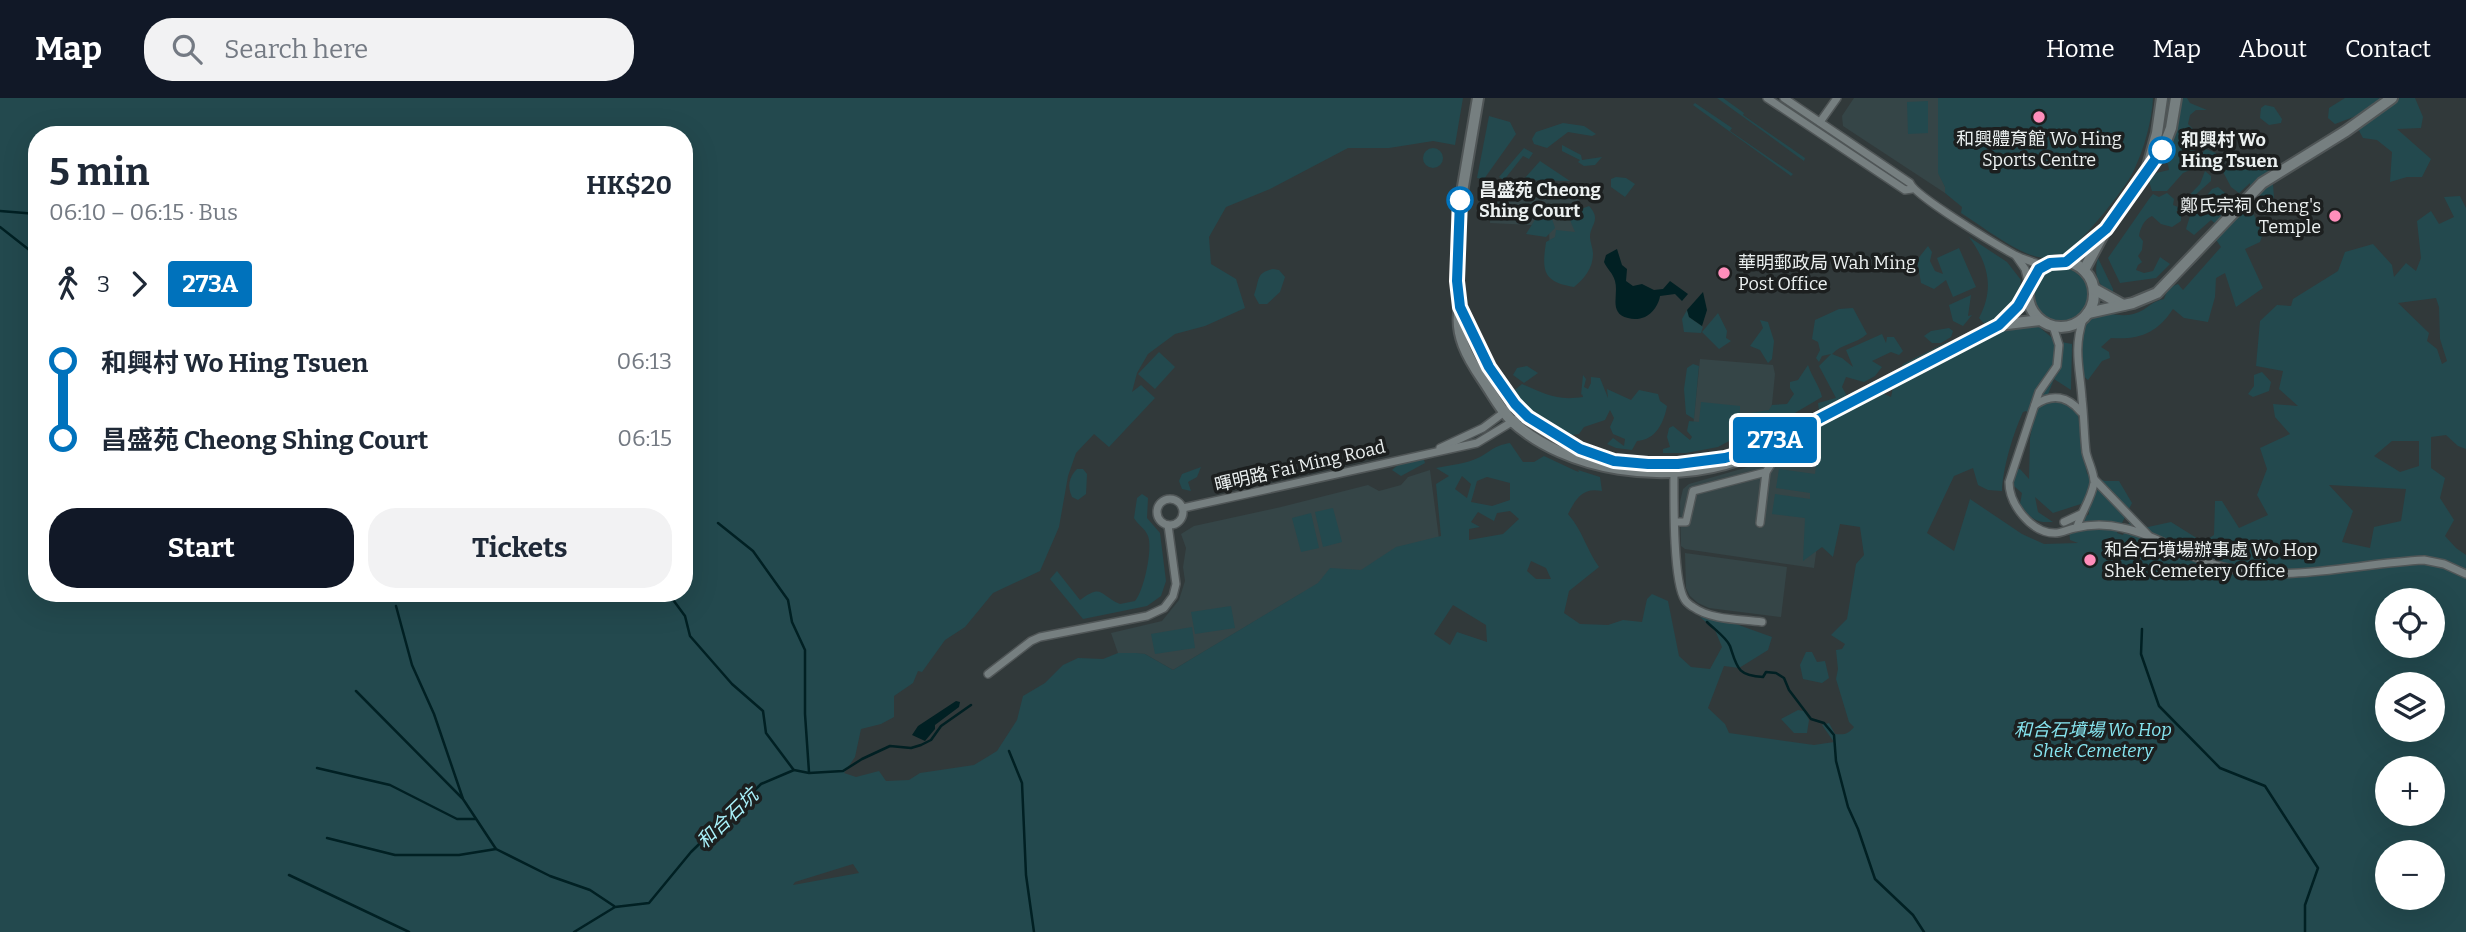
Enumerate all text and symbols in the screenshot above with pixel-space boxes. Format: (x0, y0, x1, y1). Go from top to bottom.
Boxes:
search box (144, 18, 634, 81)
text: Map (35, 29, 102, 69)
icon: search (168, 30, 206, 68)
text: Search here (224, 34, 368, 65)
text: Home (2046, 35, 2115, 63)
text: Map (2153, 35, 2201, 63)
text: About (2239, 35, 2307, 63)
text: Contact (2345, 35, 2431, 63)
marker: 和興體育館 Wo Hing Sports Centre (2031, 109, 2047, 125)
place label: 和興體育館 Wo Hing Sports Centre (1956, 128, 2122, 171)
place label: 和興村 Wo Hing Tsuen (2181, 129, 2278, 172)
marker: 和興村 Wo Hing Tsuen (2149, 137, 2175, 163)
text: 5 min (49, 149, 149, 195)
text: HK$20 (586, 170, 672, 201)
place label: 昌盛苑 Cheong Shing Court (1479, 179, 1602, 222)
marker: 昌盛苑 Cheong Shing Court (1447, 187, 1473, 213)
place label: 鄭氏宗祠 Cheng's Temple (2180, 195, 2321, 238)
text: 06:10 – 06:15 · Bus (49, 198, 238, 226)
marker: 鄭氏宗祠 Cheng's Temple (2327, 208, 2343, 224)
place label: 華明郵政局 Wah Ming Post Office (1738, 252, 1916, 295)
icon: walk (49, 265, 87, 303)
icon: forward (120, 265, 158, 303)
marker: 華明郵政局 Wah Ming Post Office (1716, 265, 1732, 281)
text: 3 (97, 270, 110, 298)
text: 273A (182, 270, 238, 298)
text: 06:13 (616, 347, 672, 375)
text: 和興村 Wo Hing Tsuen (101, 348, 368, 379)
line badge: 273A (1726, 417, 1824, 463)
text: 06:15 (617, 424, 672, 452)
text: 昌盛苑 Cheong Shing Court (101, 425, 428, 456)
text: 273A (1747, 426, 1803, 454)
street label: 暉明路 Fai Ming Road (1212, 436, 1388, 496)
button: Start (49, 508, 354, 588)
button: Tickets (368, 508, 672, 588)
place label: 和合石墳場辦事處 Wo Hop Shek Cemetery Office (2104, 539, 2318, 582)
marker: 和合石墳場辦事處 Wo Hop Shek Cemetery Office (2082, 552, 2098, 568)
map controls (2375, 588, 2445, 910)
button: locate (2375, 588, 2445, 658)
button: layers (2375, 672, 2445, 742)
park label: 和合石墳場 Wo Hop Shek Cemetery (2014, 719, 2172, 762)
button: + (2375, 756, 2445, 826)
water label: 和合石坑 (692, 782, 765, 853)
button: − (2375, 840, 2445, 910)

